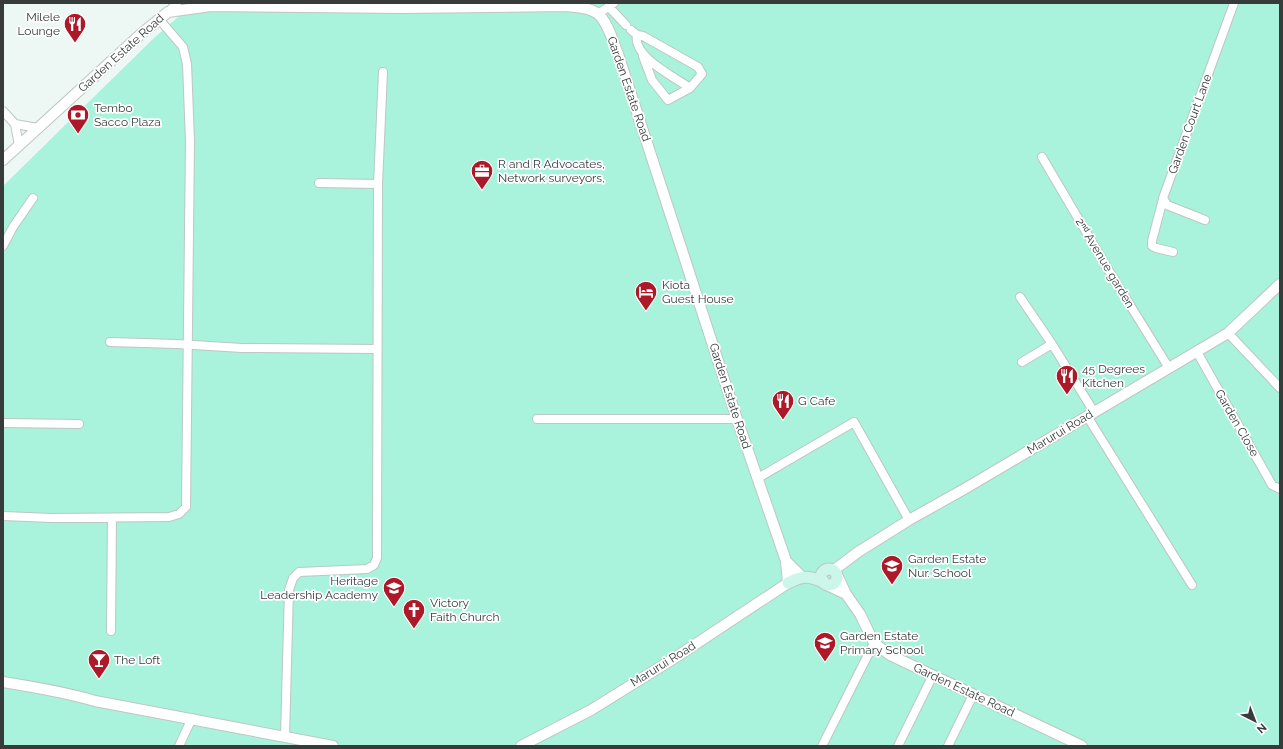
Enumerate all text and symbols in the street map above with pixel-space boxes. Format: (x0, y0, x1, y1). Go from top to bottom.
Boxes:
place label: Milele Lounge (17, 10, 60, 38)
restaurant icon: Milele Lounge (62, 11, 88, 44)
street label: Garden Estate Road (75, 11, 167, 95)
street label: Garden Estate Road (604, 35, 654, 143)
street label: Garden Court Lane (1165, 72, 1215, 176)
place label: Tembo Sacco Plaza (94, 101, 161, 129)
bank icon: Tembo Sacco Plaza (65, 102, 91, 135)
place label: R and R Advocates, Network surveyors, (498, 157, 605, 185)
office icon: R and R Advocates, Network surveyors, (469, 158, 495, 191)
street label: 2ⁿᵈ Avenue garden (1073, 215, 1137, 311)
place label: Kiota Guest House (662, 278, 734, 306)
hotel icon: Kiota Guest House (633, 279, 659, 312)
street label: Garden Estate Road (706, 341, 754, 451)
place label: 45 Degrees Kitchen (1082, 362, 1145, 390)
restaurant icon: 45 Degrees Kitchen (1054, 363, 1080, 396)
street label: Garden Close (1212, 387, 1262, 459)
restaurant icon: G Cafe (770, 388, 796, 421)
place label: G Cafe (798, 394, 835, 408)
street label: Marurui Road (1025, 407, 1095, 457)
place label: Garden Estate Nur. School (908, 552, 986, 580)
school or university icon: Garden Estate Nur. School (879, 553, 905, 586)
place label: Heritage Leadership Academy (260, 574, 378, 602)
school or university icon: Heritage Leadership Academy (381, 575, 407, 608)
place label: Victory Faith Church (430, 596, 499, 624)
church icon: Victory Faith Church (401, 597, 427, 630)
place label: Garden Estate Primary School (840, 629, 924, 657)
school or university icon: Garden Estate Primary School (812, 630, 838, 663)
street label: Marurui Road (628, 638, 698, 690)
bar icon: The Loft (86, 647, 112, 680)
place label: The Loft (114, 653, 160, 667)
street label: Garden Estate Road (911, 660, 1017, 720)
north arrow (1235, 701, 1275, 741)
text: N (1254, 720, 1269, 736)

